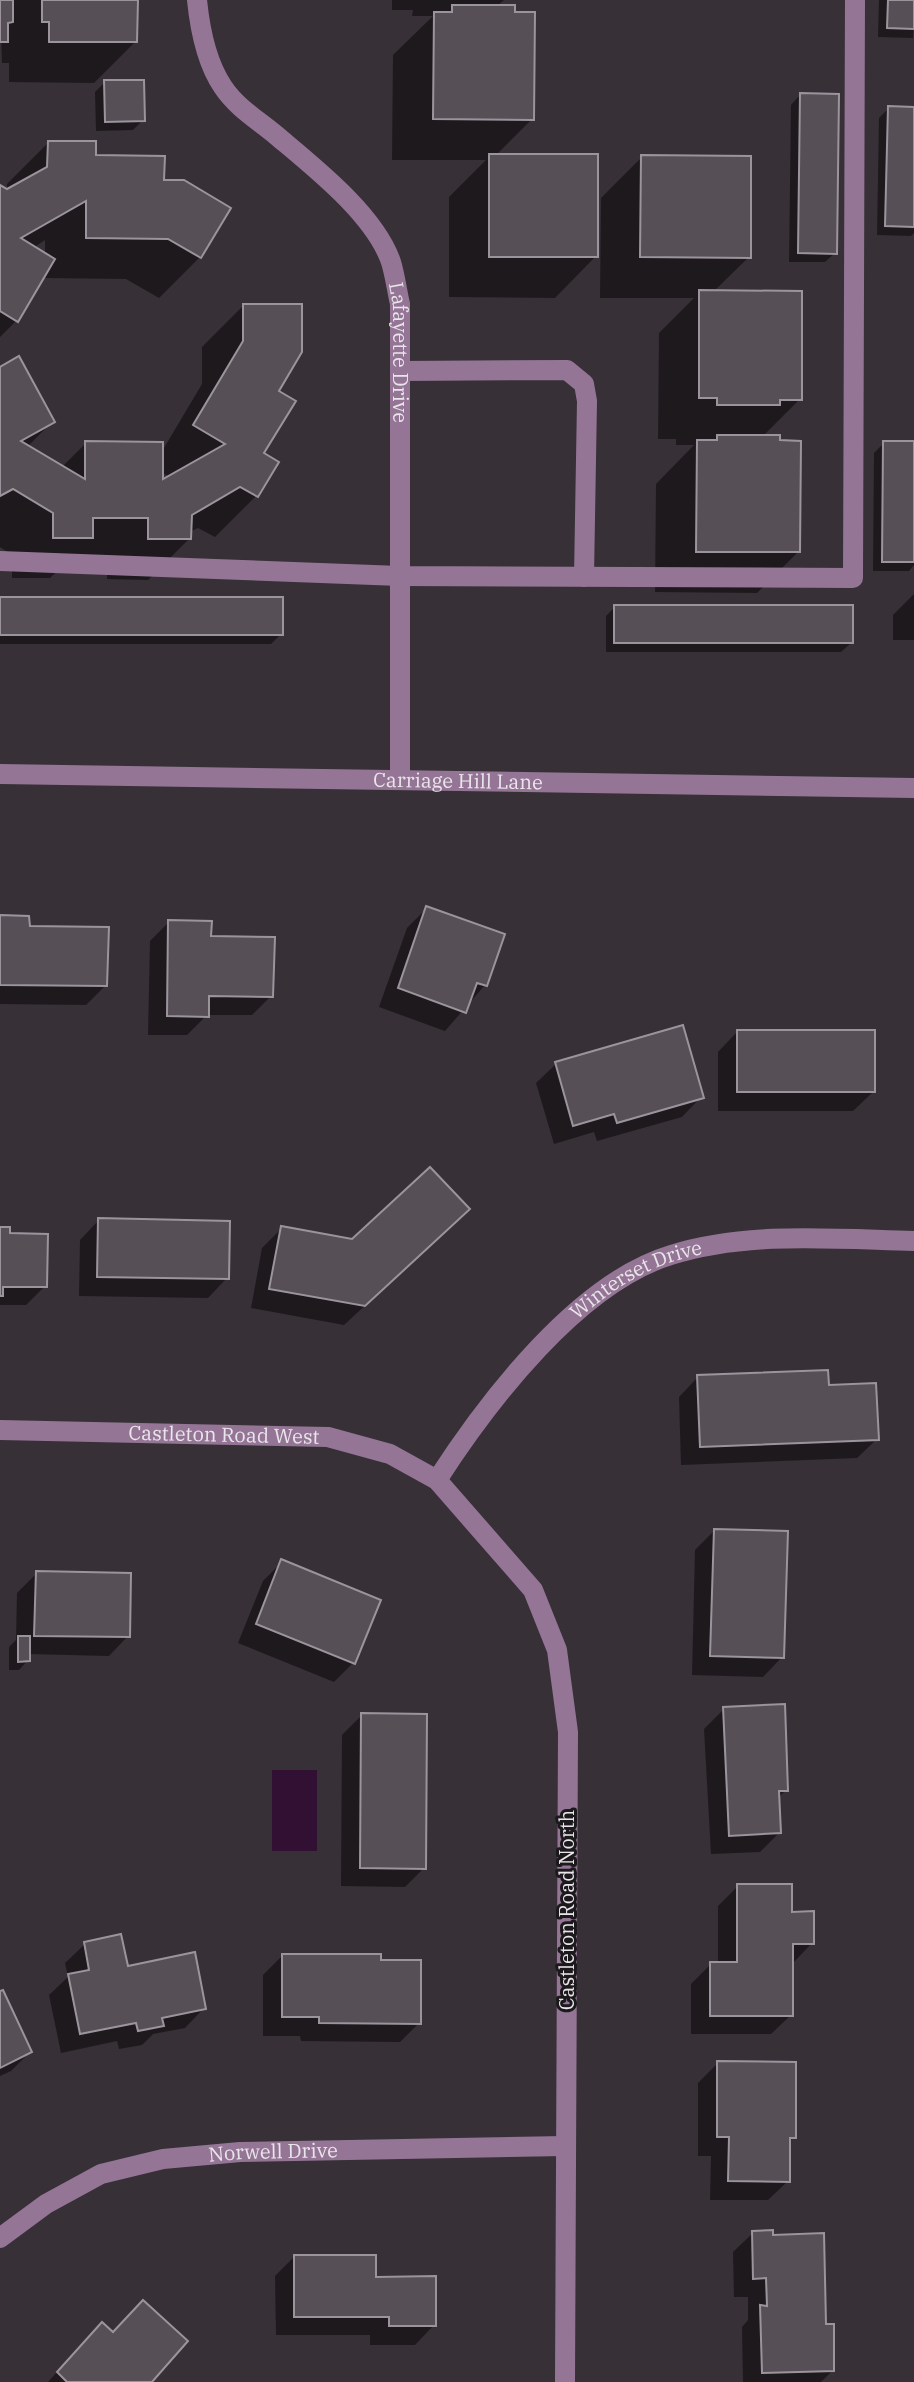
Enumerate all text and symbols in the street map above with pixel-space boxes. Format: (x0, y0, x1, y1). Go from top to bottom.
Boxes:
street label: Lafayette Drive (383, 280, 414, 423)
street label: Carriage Hill Lane (373, 766, 543, 795)
street label: Winterset Drive (563, 1233, 704, 1325)
street label: Castleton Road West (128, 1419, 320, 1450)
street label: Castleton Road North (553, 1810, 580, 2010)
street label: Norwell Drive (207, 2136, 338, 2168)

